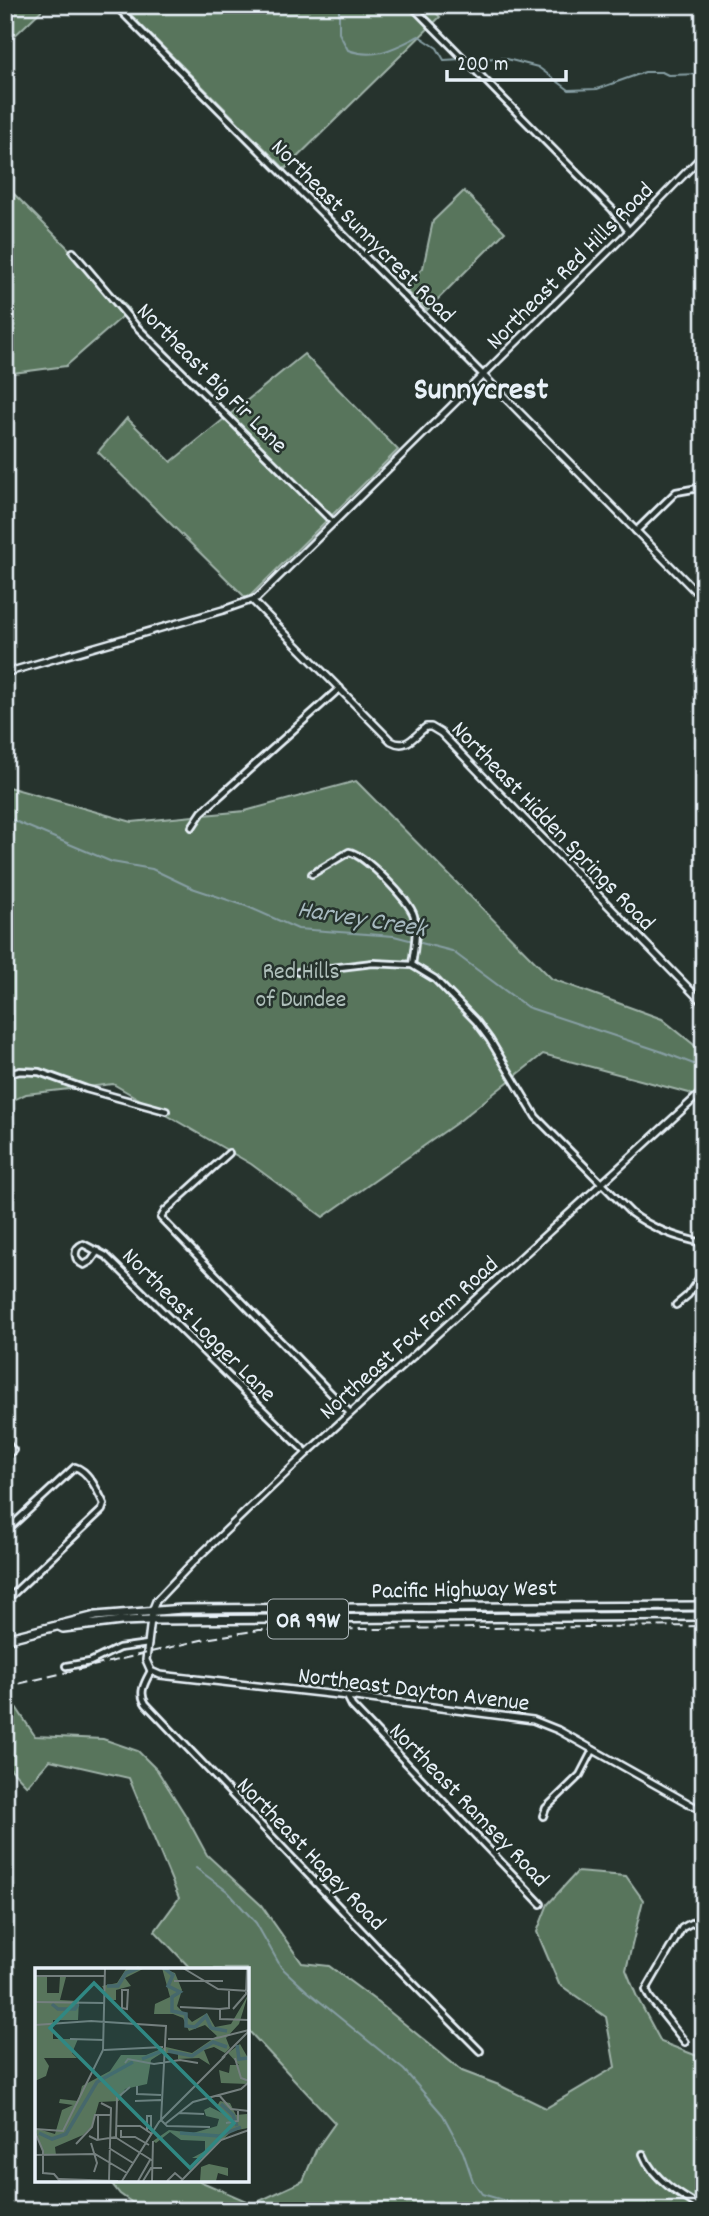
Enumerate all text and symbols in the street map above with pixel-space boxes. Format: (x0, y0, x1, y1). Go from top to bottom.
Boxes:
scale bar (447, 38, 566, 82)
text: 200 m (457, 51, 508, 81)
street label: Northeast Sunnycrest Road (262, 132, 462, 332)
street label: Northeast Red Hills Road (479, 175, 663, 359)
street label: Northeast Big Fir Lane (128, 296, 294, 462)
district label: Sunnycrest (414, 369, 548, 415)
street label: Northeast Hidden Springs Road (442, 714, 662, 940)
water label: Harvey Creek (294, 892, 431, 949)
park label: Red Hills of Dundee (256, 956, 346, 1018)
street label: Northeast Logger Lane (113, 1241, 283, 1411)
street label: Northeast Fox Farm Road (313, 1249, 507, 1429)
street label: Pacific Highway West (371, 1572, 557, 1610)
road number: OR 99W (268, 1600, 348, 1638)
street label: Northeast Dayton Avenue (296, 1660, 531, 1722)
street label: Northeast Ramsey Road (380, 1716, 556, 1896)
street label: Northeast Hagey Road (227, 1771, 392, 1940)
inset map (35, 1968, 248, 2181)

